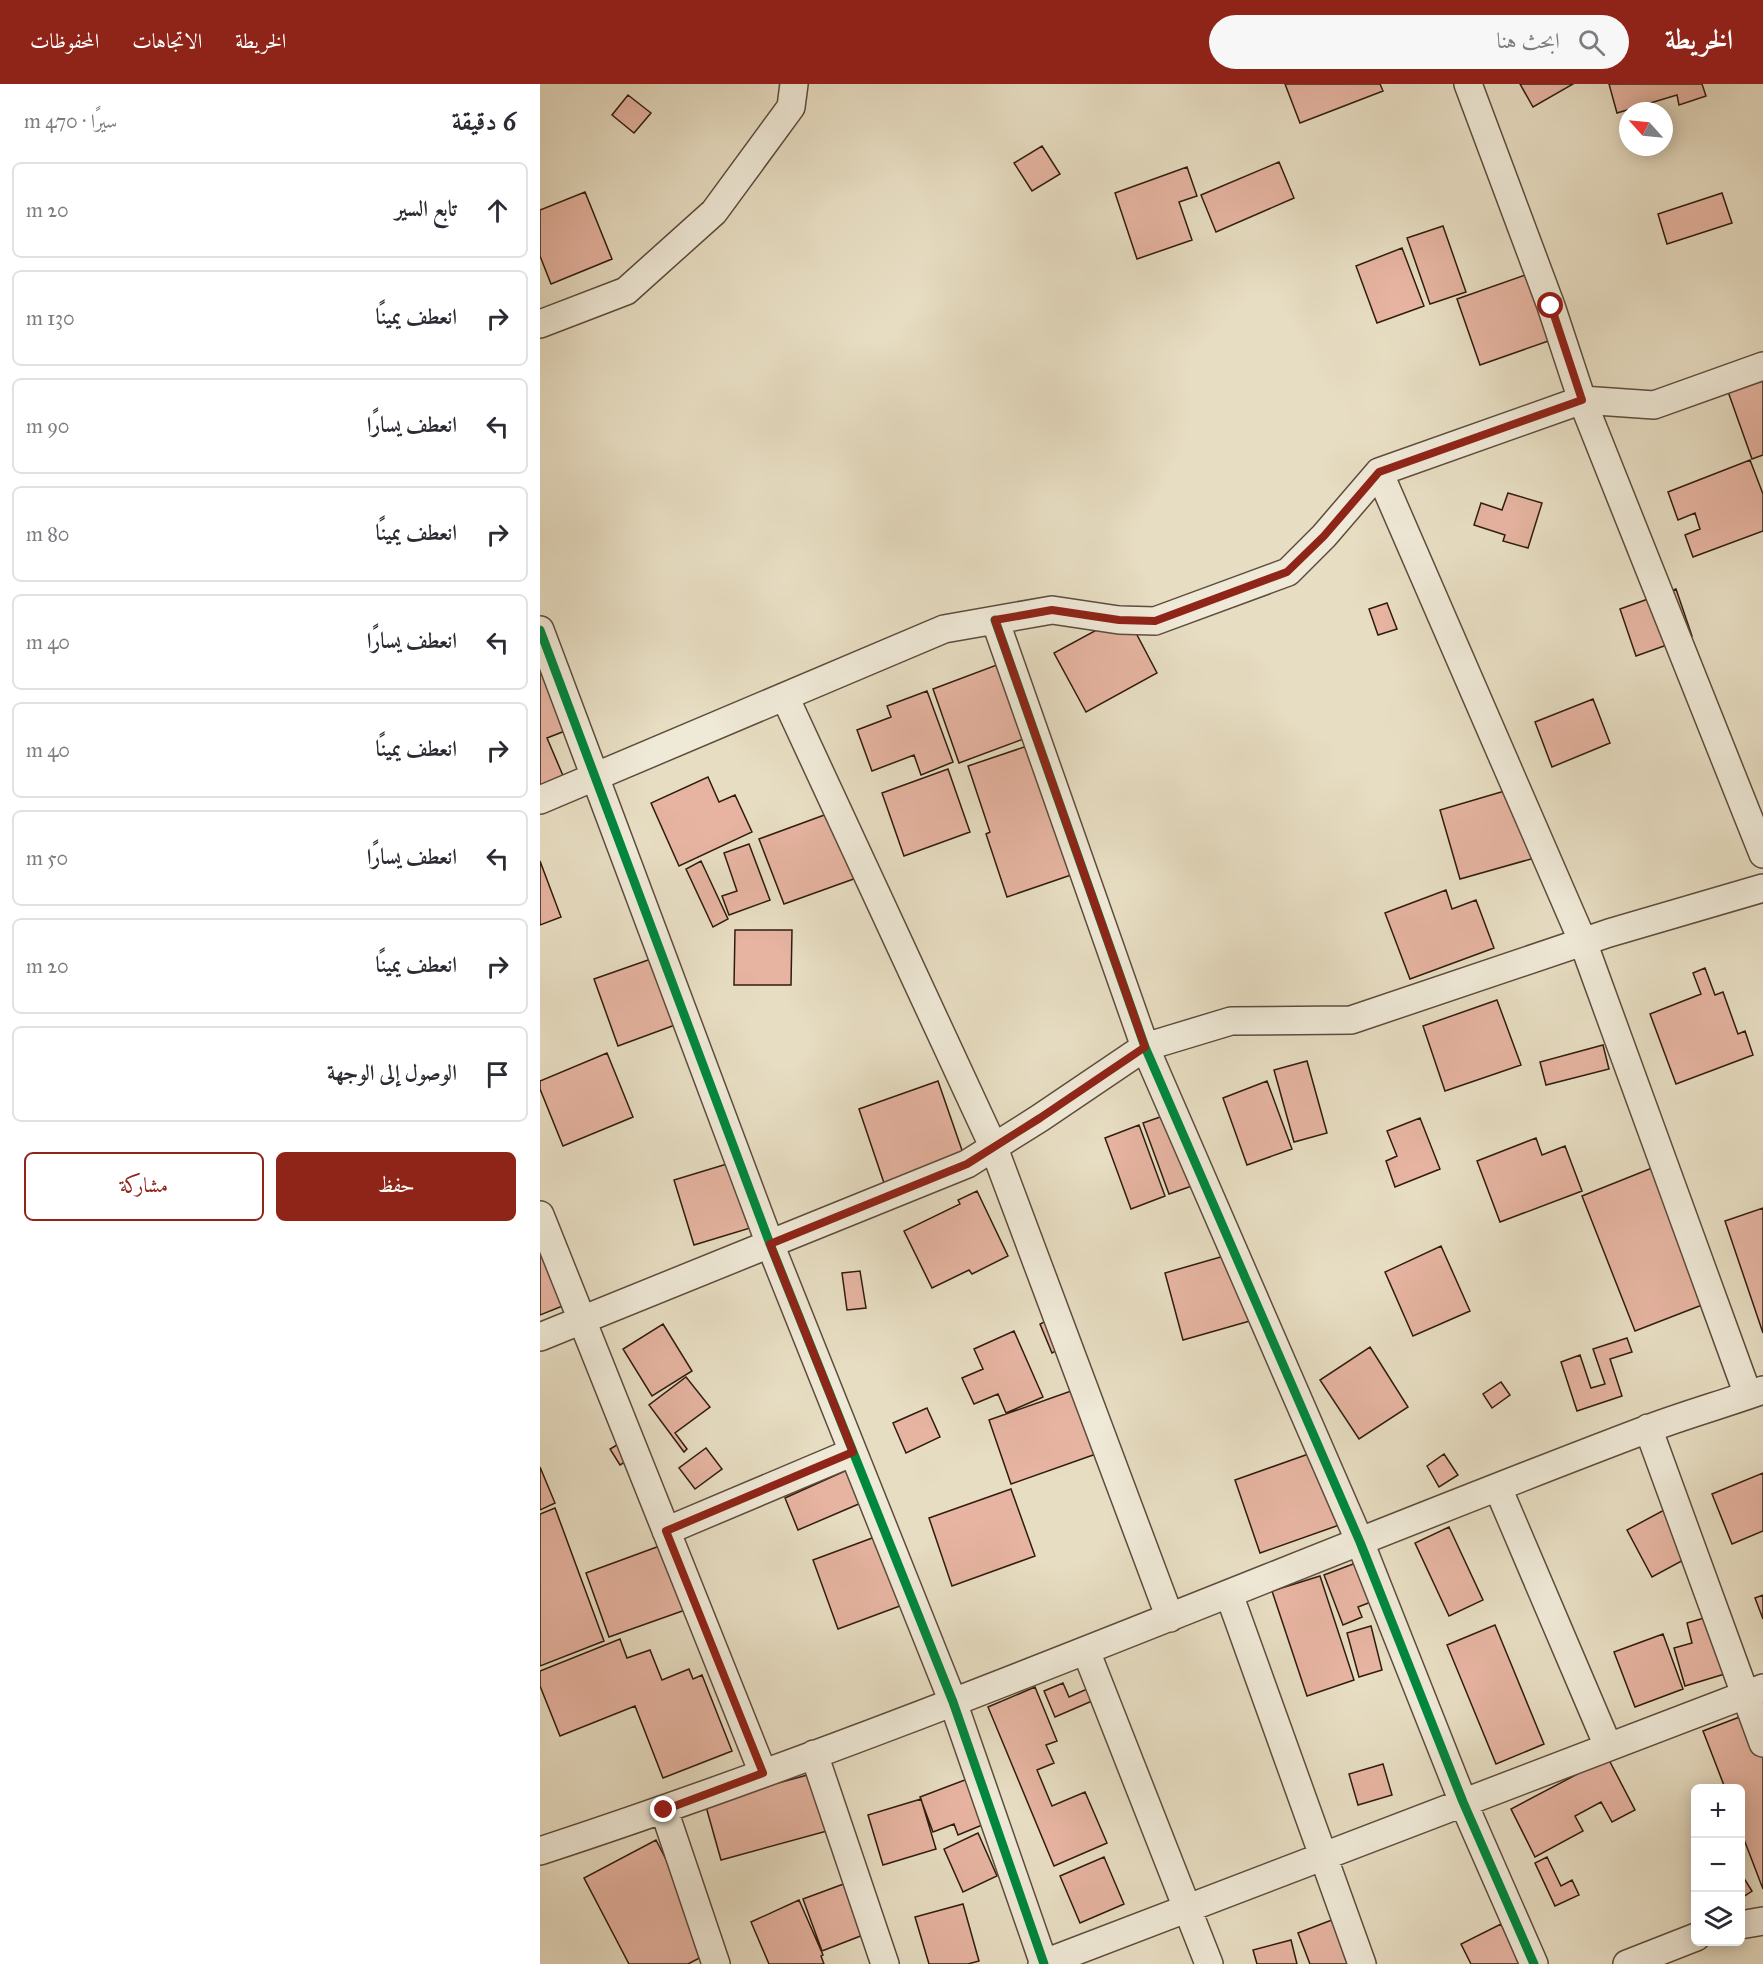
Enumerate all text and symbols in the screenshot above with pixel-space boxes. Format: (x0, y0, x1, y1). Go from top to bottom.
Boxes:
search box (1209, 15, 1629, 69)
text: الخريطة (1665, 22, 1733, 57)
icon: search (1575, 26, 1608, 59)
text: ابحث هنا (1496, 27, 1560, 54)
text: المحفوظات (30, 28, 99, 54)
text: الاتجاهات (132, 28, 202, 54)
text: الخريطة (235, 28, 286, 54)
north arrow (1619, 102, 1673, 156)
text: 6 دقيقة (452, 105, 516, 137)
text: سيرًا · 470 m (24, 109, 117, 133)
icon: ahead (481, 194, 514, 227)
text: تابع السير (395, 195, 457, 222)
text: 20 m (26, 198, 69, 222)
route start (1537, 292, 1563, 318)
icon: right (481, 302, 514, 335)
text: انعطف يمينًا (376, 303, 457, 330)
text: 130 m (26, 306, 75, 330)
icon: left (481, 410, 514, 443)
text: انعطف يسارًا (367, 411, 457, 438)
text: 90 m (26, 414, 70, 438)
icon: right (481, 518, 514, 551)
text: انعطف يمينًا (376, 519, 457, 546)
text: 80 m (26, 522, 69, 546)
icon: left (481, 626, 514, 659)
text: انعطف يسارًا (367, 627, 457, 654)
text: 40 m (26, 630, 70, 654)
icon: right (481, 734, 514, 767)
text: انعطف يمينًا (376, 735, 457, 762)
text: 40 m (26, 738, 70, 762)
icon: left (481, 842, 514, 875)
text: انعطف يسارًا (367, 843, 457, 870)
text: 50 m (26, 846, 68, 870)
icon: right (481, 950, 514, 983)
text: انعطف يمينًا (376, 951, 457, 978)
text: 20 m (26, 954, 69, 978)
icon: arrive (481, 1058, 514, 1091)
text: الوصول إلى الوجهة (327, 1059, 457, 1086)
button: مشاركة (24, 1152, 264, 1221)
button: حفظ (276, 1152, 516, 1221)
map controls (1691, 1784, 1745, 1946)
button: + (1691, 1784, 1745, 1838)
route end (650, 1796, 676, 1822)
button: − (1691, 1838, 1745, 1892)
button: layers (1691, 1892, 1745, 1946)

